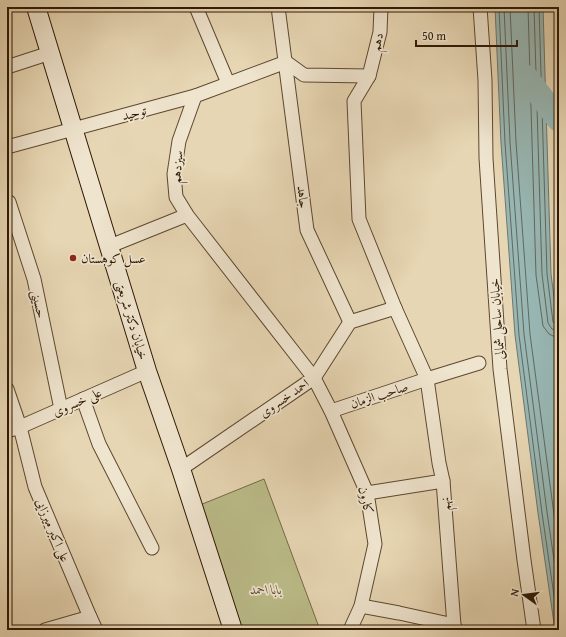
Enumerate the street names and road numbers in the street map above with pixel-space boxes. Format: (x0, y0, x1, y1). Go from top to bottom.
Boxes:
street label: دهم (366, 31, 391, 54)
street label: توحید (120, 100, 149, 125)
street label: سیزدهم (166, 150, 191, 184)
street label: جاهد (292, 184, 314, 210)
street label: خیابان دکتر شریعتی (111, 278, 153, 362)
street label: خیابان ساحلی شمالی (485, 278, 510, 360)
street label: حسینی (27, 288, 51, 320)
street label: احمد خسروی (255, 374, 313, 422)
street label: صاحب الزمان (348, 377, 410, 413)
street label: علی خسروی (49, 383, 105, 422)
street label: کارون (354, 484, 378, 516)
street label: علی اکبر میرزایی (30, 495, 75, 565)
street label: نهم (435, 496, 458, 511)

